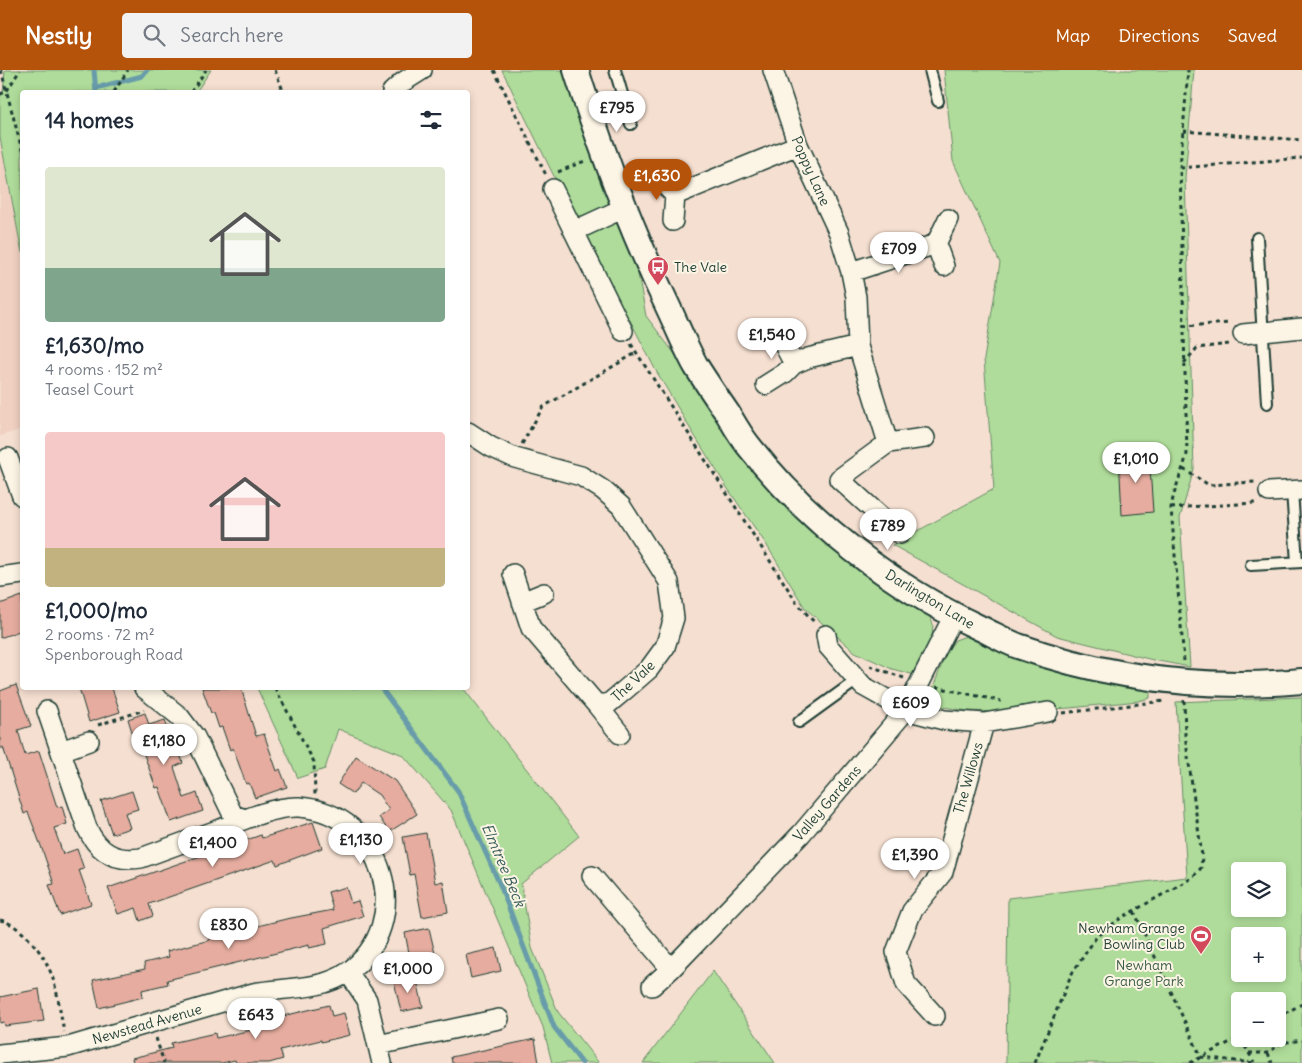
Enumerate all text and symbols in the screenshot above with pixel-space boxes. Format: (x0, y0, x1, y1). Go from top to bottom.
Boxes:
search box (122, 13, 472, 58)
text: Nestly (25, 20, 92, 50)
icon: search (140, 21, 168, 49)
text: Search here (180, 23, 283, 47)
text: Map (1055, 24, 1090, 47)
text: Directions (1118, 24, 1200, 47)
text: Saved (1228, 24, 1277, 47)
pin: £795 (587, 90, 647, 133)
text: £795 (600, 97, 634, 117)
icon: filters (417, 106, 445, 134)
text: 14 homes (45, 107, 134, 134)
street label: Poppy Lane (788, 133, 834, 209)
pin: £1,630 (616, 158, 698, 201)
text: £1,630 (634, 165, 680, 185)
icon: home (200, 199, 290, 289)
pin: £709 (869, 232, 929, 274)
text: £709 (881, 238, 917, 258)
bus stop icon: The Vale (646, 255, 670, 286)
place label: The Vale (674, 258, 727, 276)
pin: £1,540 (731, 318, 813, 360)
text: £1,540 (748, 324, 796, 344)
text: £1,630/mo (45, 332, 144, 359)
text: 4 rooms · 152 m² (45, 359, 163, 379)
text: Teasel Court (45, 379, 134, 399)
pin: £1,010 (1095, 442, 1177, 484)
text: £1,010 (1113, 448, 1159, 468)
icon: home (200, 464, 290, 554)
pin: £789 (858, 508, 918, 551)
text: £789 (871, 515, 905, 535)
street label: Darlington Lane (882, 565, 978, 633)
text: £1,000/mo (45, 597, 148, 624)
text: 2 rooms · 72 m² (45, 624, 155, 644)
text: Spenborough Road (45, 644, 183, 664)
street label: The Vale (607, 656, 659, 706)
pin: £609 (881, 686, 941, 728)
text: £609 (892, 692, 930, 712)
pin: £1,180 (123, 724, 205, 766)
text: £1,180 (142, 730, 186, 750)
street label: The Willows (949, 740, 987, 816)
street label: Valley Gardens (789, 761, 865, 845)
water label: Elmtree Beck (478, 820, 531, 911)
pin: £1,130 (320, 822, 402, 865)
pin: £1,400 (172, 826, 254, 868)
text: £1,130 (339, 829, 383, 849)
text: £1,400 (189, 832, 237, 852)
pin: £1,390 (874, 838, 956, 880)
text: £1,390 (892, 844, 938, 864)
map controls (1231, 862, 1286, 1047)
button: layers (1231, 862, 1286, 917)
pin: £830 (199, 908, 259, 950)
text: £830 (210, 914, 248, 934)
place label: Newham Grange Bowling Club (1078, 919, 1185, 953)
sports icon: Newham Grange Bowling Club (1189, 924, 1213, 955)
button: + (1231, 927, 1286, 982)
pin: £1,000 (367, 952, 449, 994)
park label: Newham Grange Park (1104, 956, 1184, 990)
text: £1,000 (383, 958, 433, 978)
button: − (1231, 992, 1286, 1047)
pin: £643 (226, 998, 286, 1040)
street label: Newstead Avenue (90, 1000, 204, 1048)
text: £643 (238, 1004, 274, 1024)

